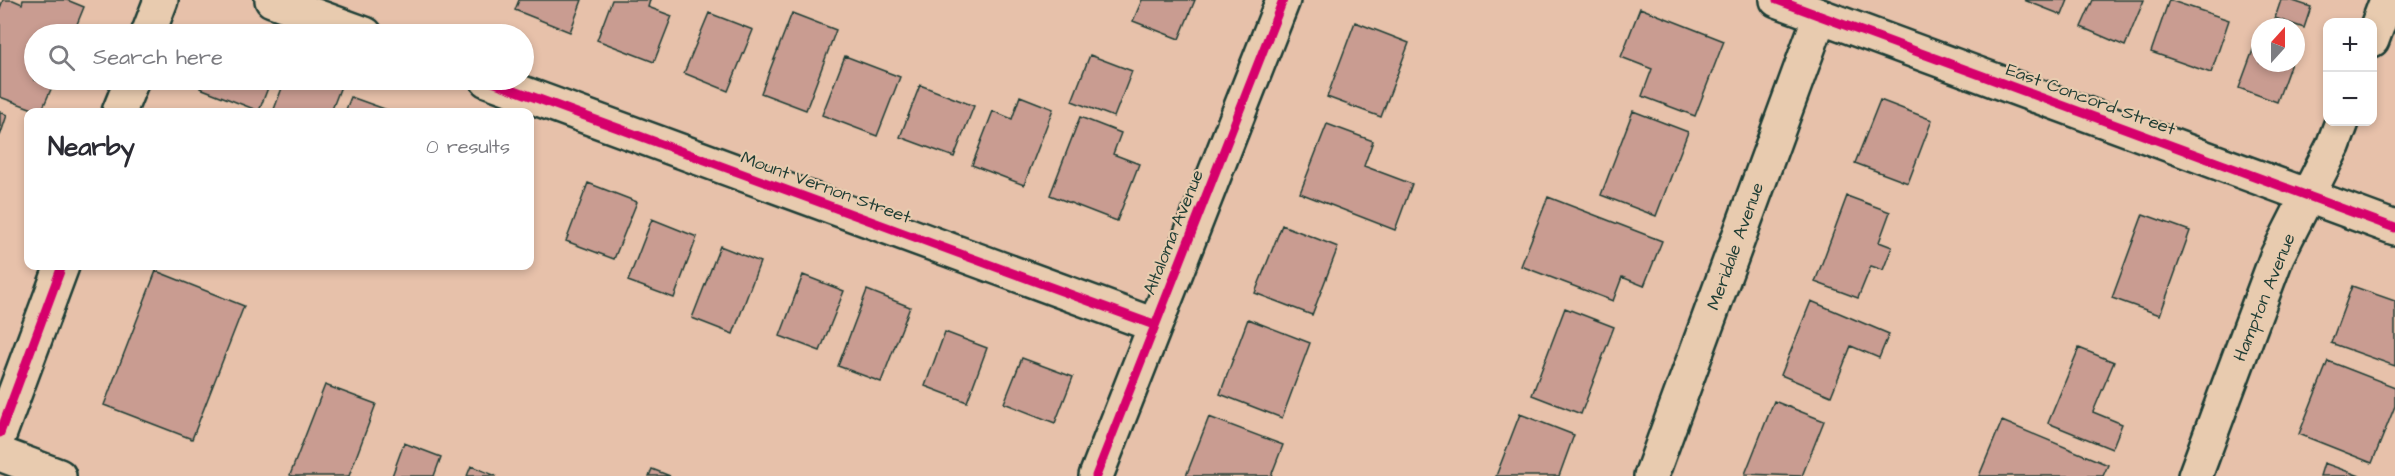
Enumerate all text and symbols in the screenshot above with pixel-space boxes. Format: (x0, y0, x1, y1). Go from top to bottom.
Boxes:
north arrow (2251, 18, 2305, 72)
map controls (2323, 18, 2377, 126)
button: + (2323, 18, 2377, 72)
search box (24, 24, 534, 90)
icon: search (45, 41, 78, 74)
text: Search here (93, 42, 223, 73)
street label: East Concord Street (2003, 57, 2180, 142)
button: − (2323, 72, 2377, 126)
text: Nearby (48, 129, 135, 165)
text: 0 results (426, 133, 510, 161)
street label: Mount Vernon Street (737, 145, 915, 230)
street label: Altaloma Avenue (1137, 166, 1210, 298)
street label: Meridale Avenue (1701, 179, 1770, 313)
street label: Hampton Avenue (2227, 229, 2302, 365)

